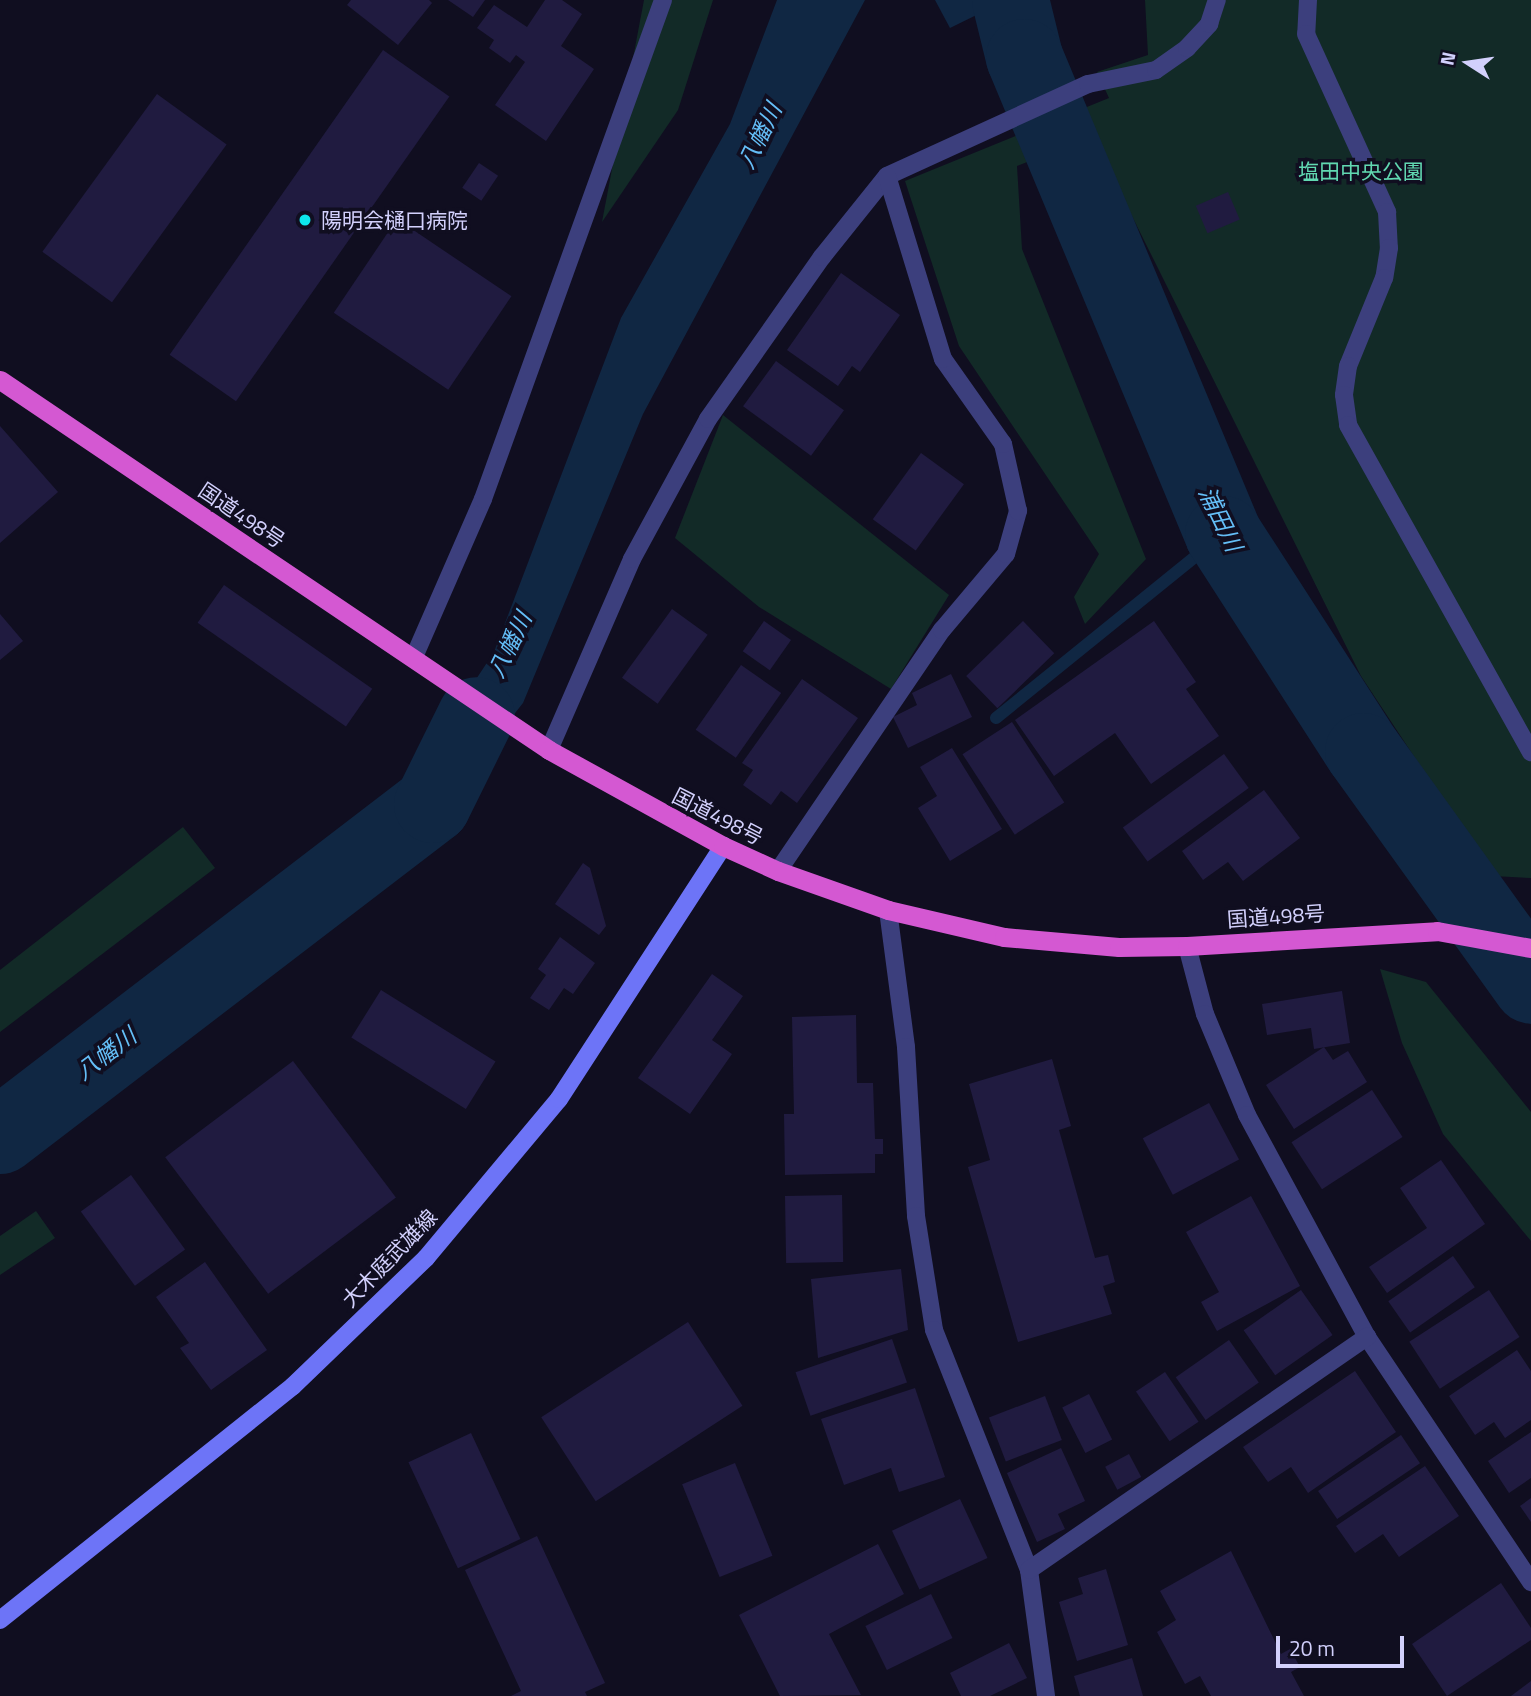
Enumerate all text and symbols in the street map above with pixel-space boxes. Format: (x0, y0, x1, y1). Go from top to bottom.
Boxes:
north arrow (1433, 28, 1503, 98)
text: N (1431, 49, 1463, 68)
water label: 八幡川 (732, 99, 788, 173)
park label: 塩田中央公園 (1298, 158, 1424, 184)
place label: 陽明会樋口病院 (321, 207, 468, 233)
marker: 陽明会樋口病院 (295, 210, 315, 230)
street label: 国道498号 (194, 477, 290, 553)
water label: 浦田川 (1192, 482, 1248, 556)
water label: 八幡川 (482, 608, 538, 682)
street label: 国道498号 (668, 782, 768, 850)
street label: 国道498号 (1226, 900, 1326, 932)
water label: 八幡川 (70, 1022, 142, 1086)
street label: 大木庭武雄線 (336, 1204, 442, 1312)
scale bar (1279, 1622, 1407, 1666)
text: 20 m (1289, 1632, 1335, 1664)

